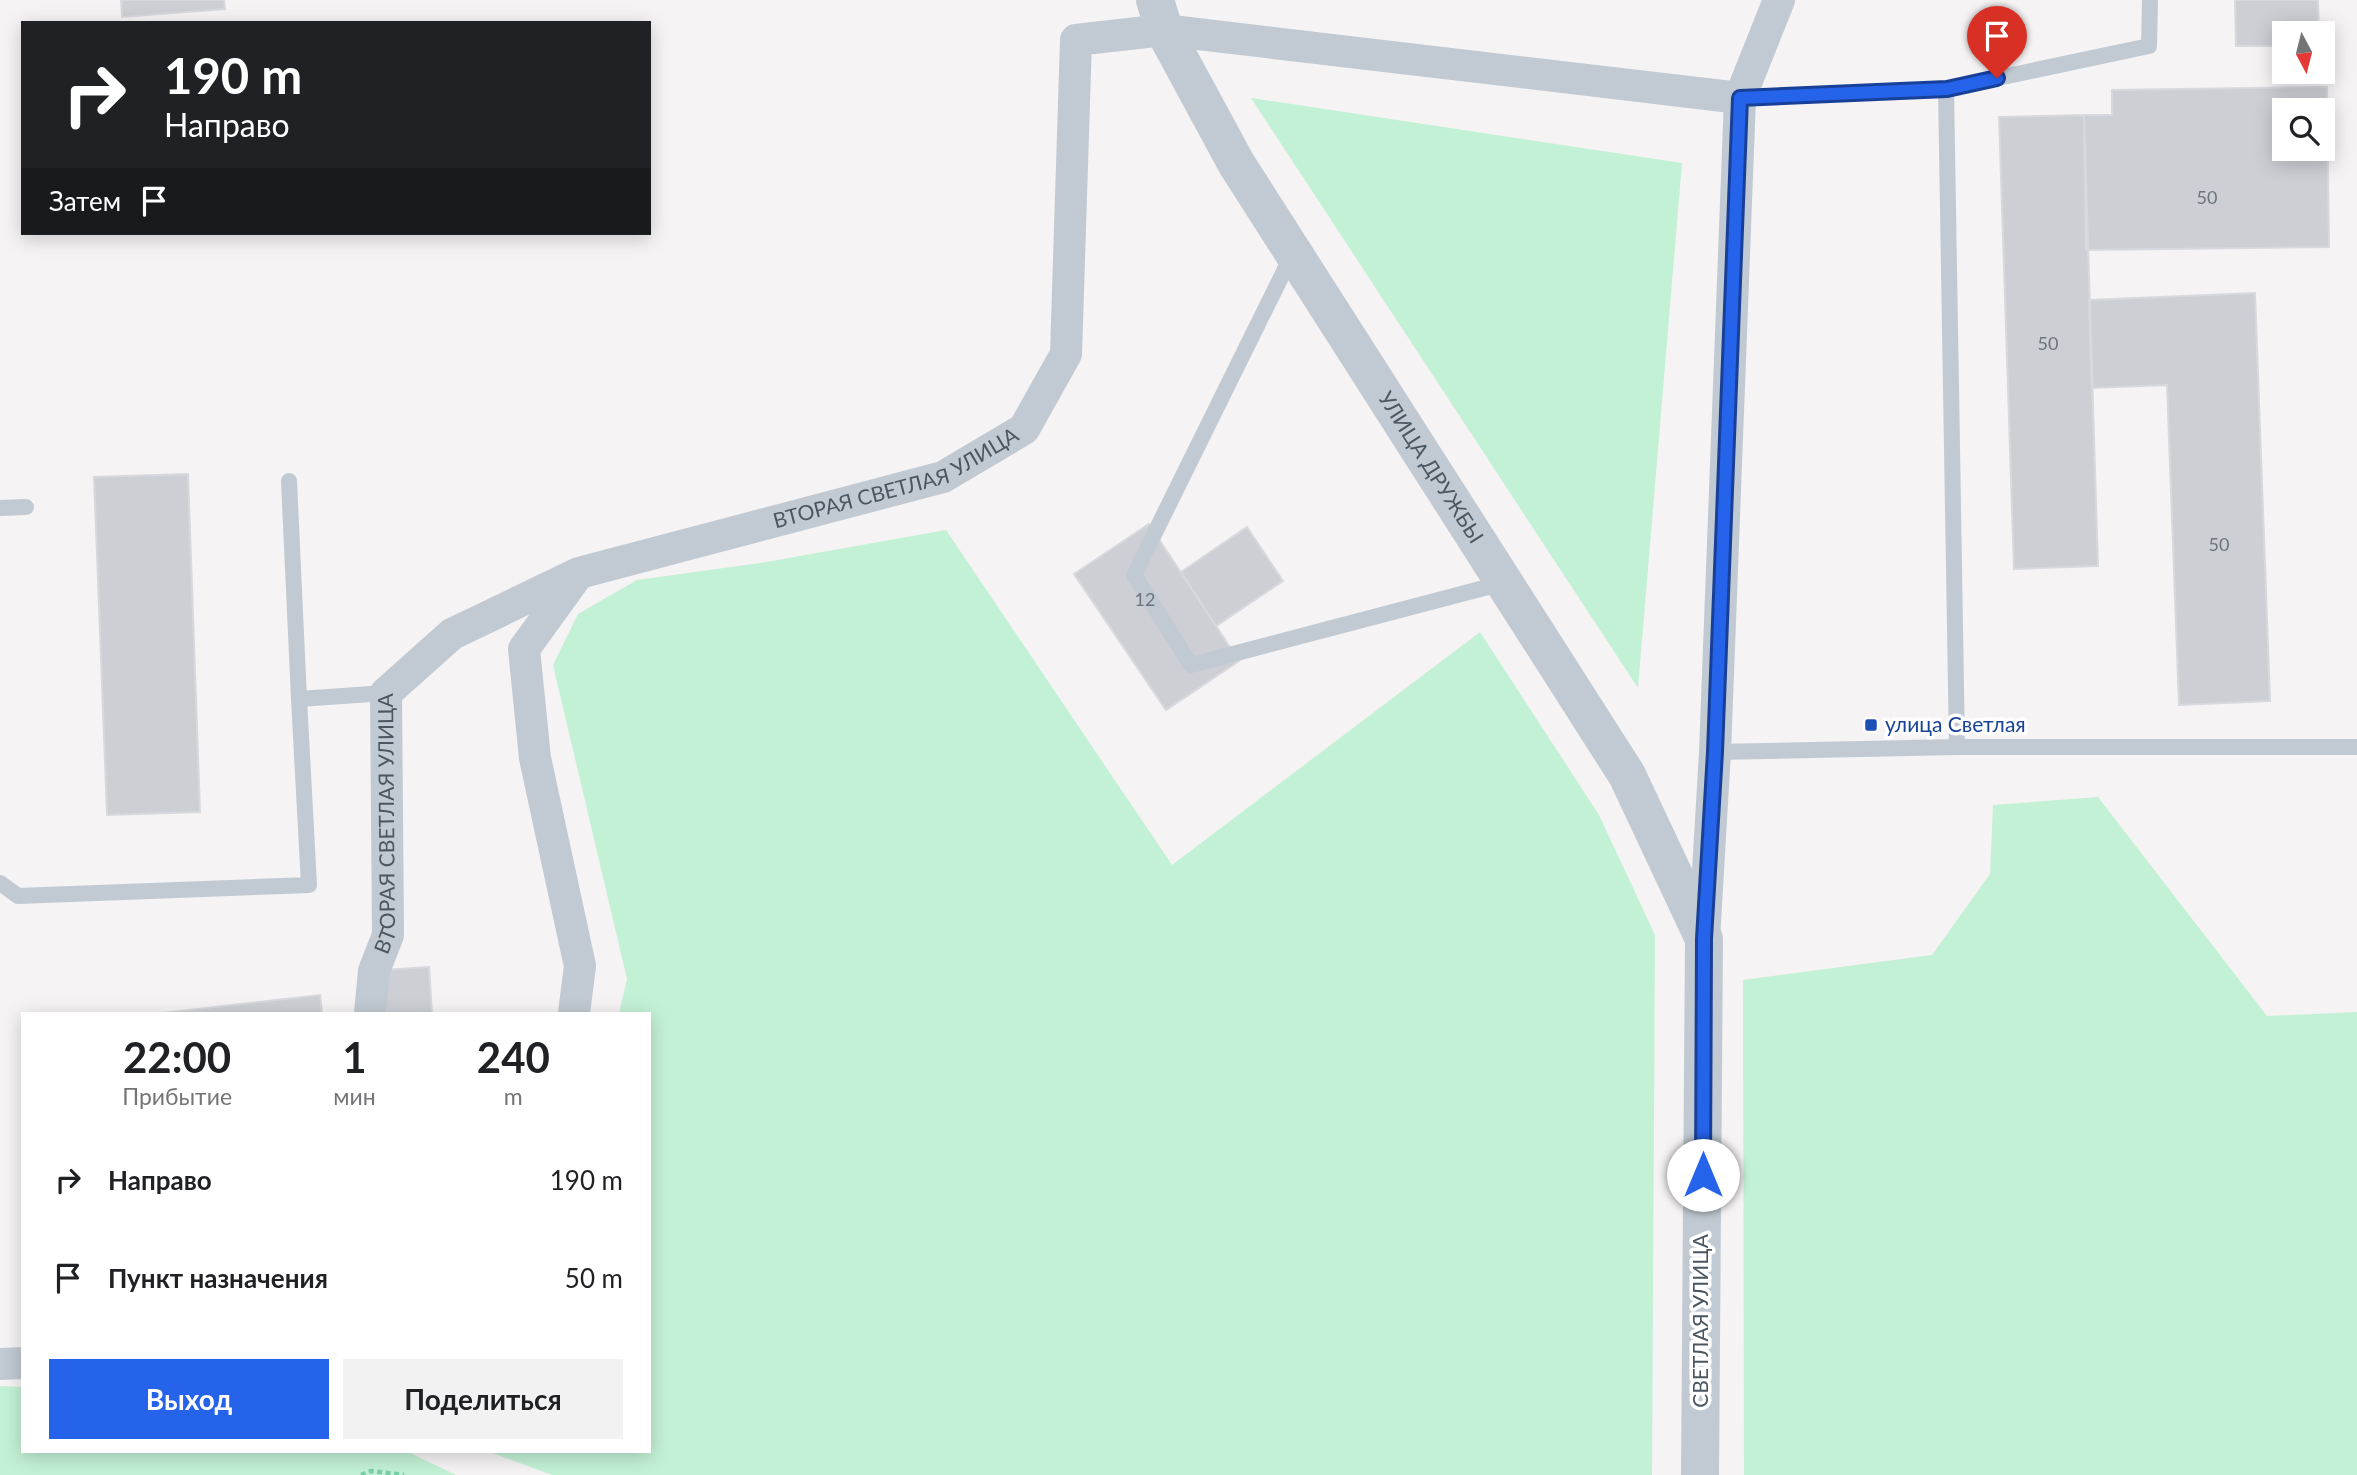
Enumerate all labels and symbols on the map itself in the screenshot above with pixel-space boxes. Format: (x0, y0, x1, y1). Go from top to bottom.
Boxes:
pin (1967, 6, 2027, 78)
north arrow (2272, 21, 2334, 84)
house number: 50 (2197, 186, 2217, 208)
house number: 50 (2038, 332, 2058, 354)
street label: УЛИЦА ДРУЖБЫ (1374, 386, 1490, 547)
street label: ВТОРАЯ СВЕТЛАЯ УЛИЦА (770, 421, 1023, 532)
house number: 50 (2209, 533, 2229, 555)
house number: 12 (1135, 588, 1155, 610)
street label: ВТОРАЯ СВЕТЛАЯ УЛИЦА (368, 693, 401, 957)
place label: улица Светлая (1885, 711, 2026, 736)
marker: улица Светлая (1863, 717, 1879, 733)
position arrow (1666, 1138, 1740, 1212)
street label: СВЕТЛАЯ УЛИЦА (1687, 1233, 1712, 1408)

